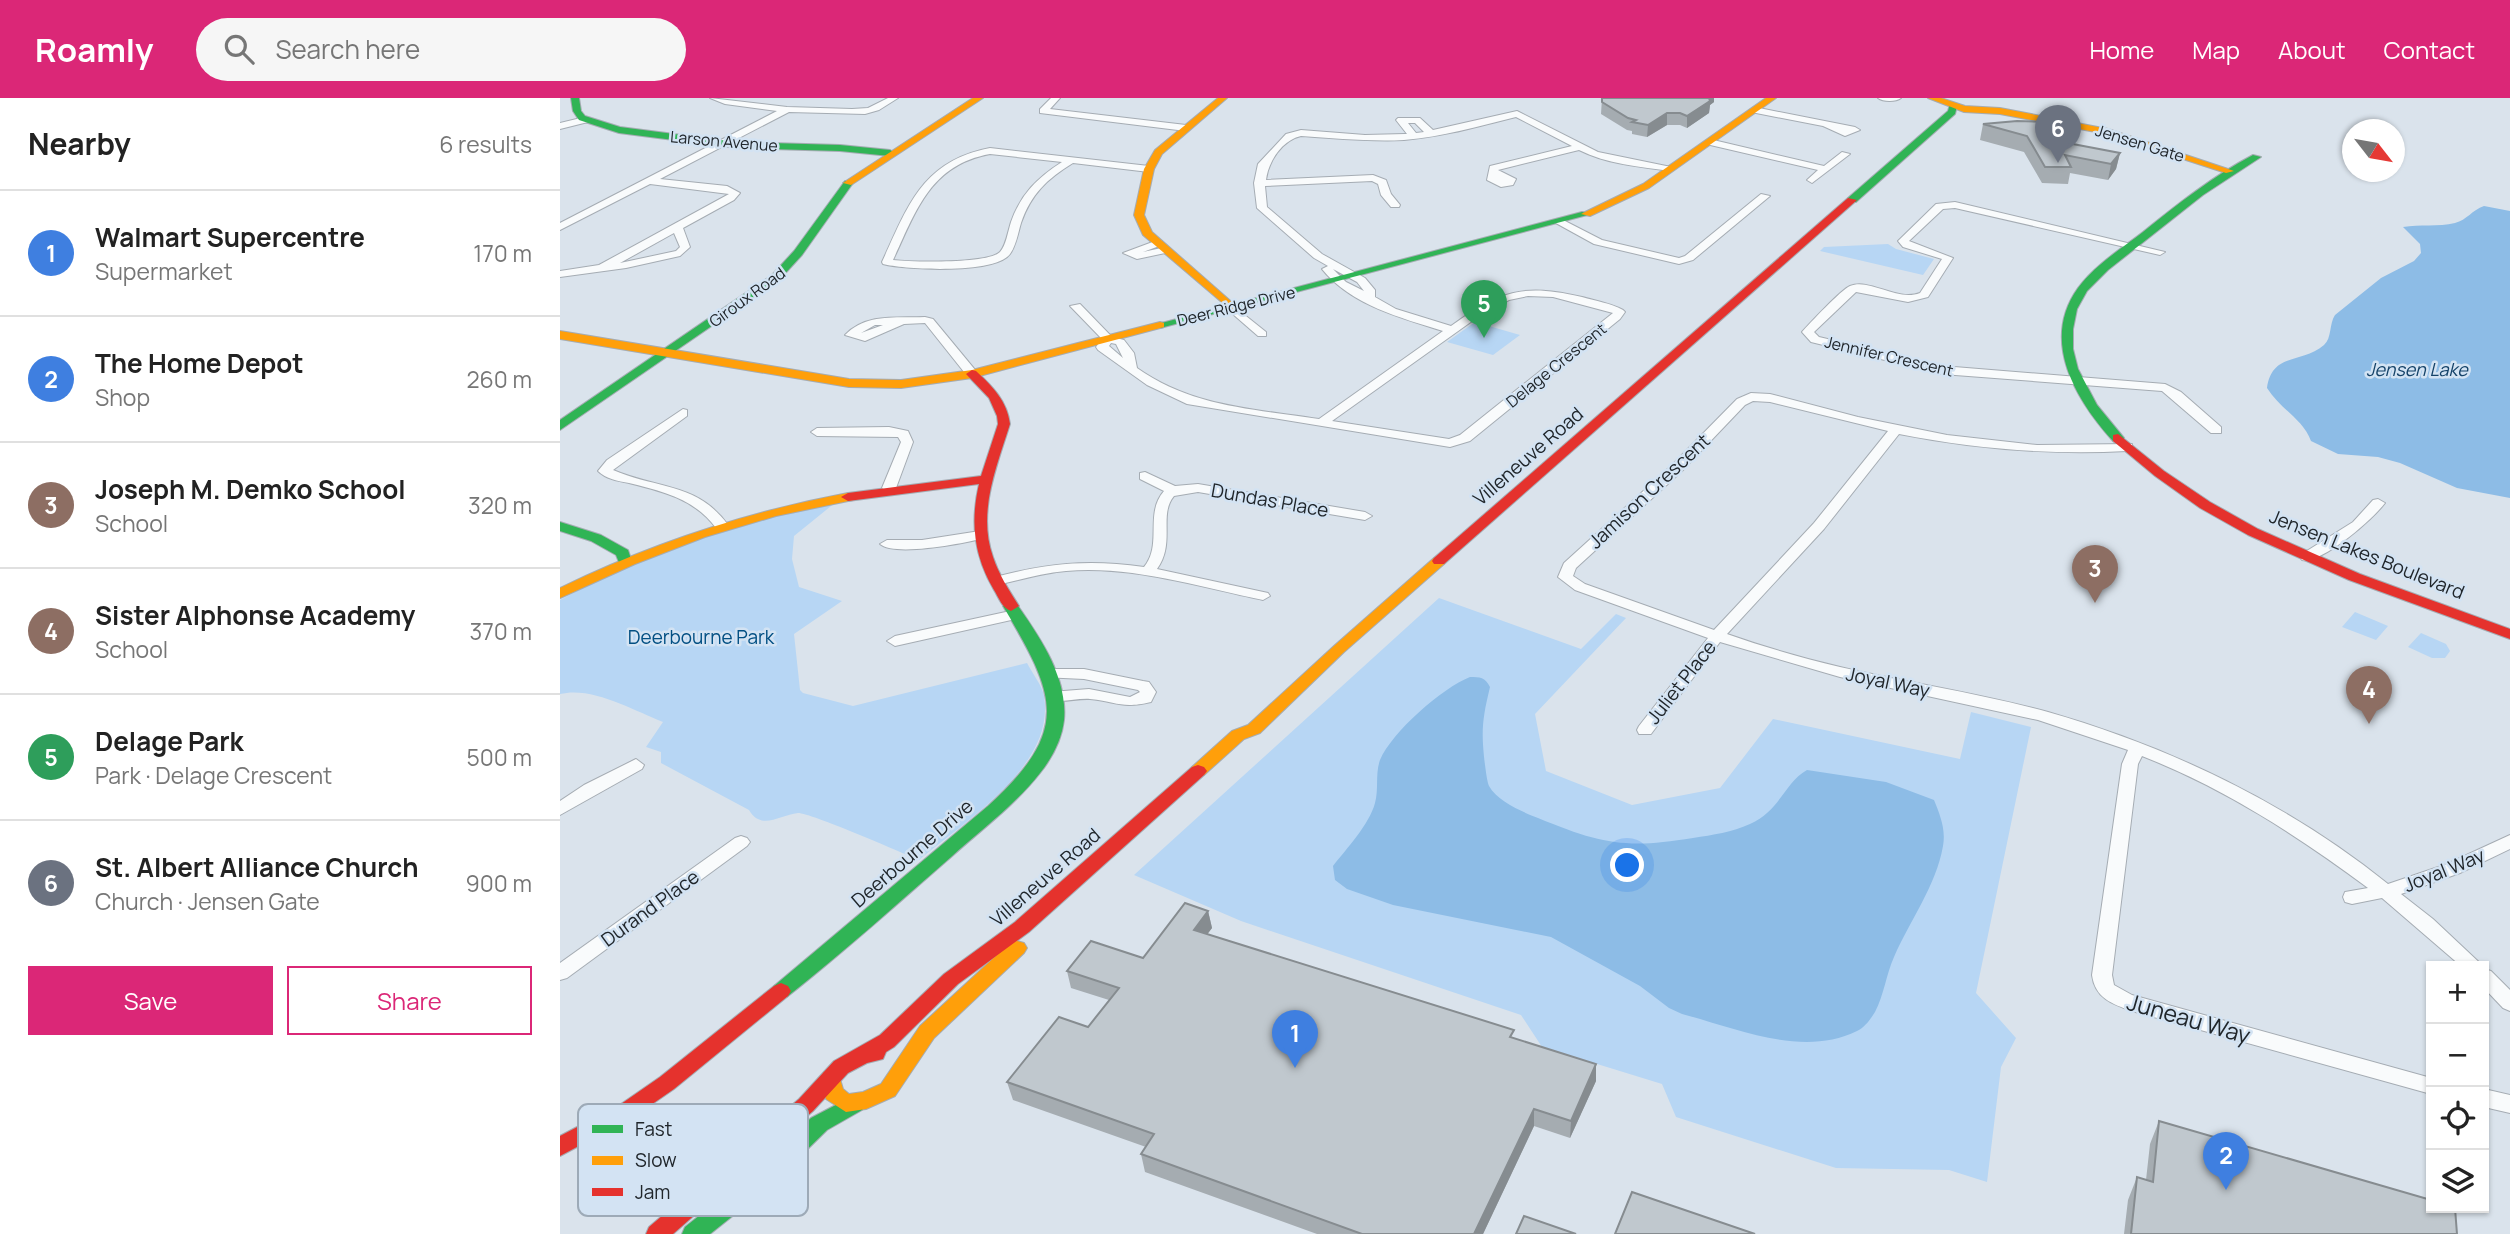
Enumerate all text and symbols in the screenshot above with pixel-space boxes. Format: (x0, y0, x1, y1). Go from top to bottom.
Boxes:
search box (196, 18, 686, 81)
text: Roamly (35, 27, 154, 72)
icon: search (220, 30, 258, 68)
text: Search here (276, 31, 420, 67)
text: Home (2089, 33, 2154, 66)
text: Map (2192, 33, 2240, 66)
text: About (2278, 33, 2346, 66)
text: Contact (2384, 33, 2475, 66)
pin: 6 (2035, 105, 2081, 163)
street label: Jensen Gate (2093, 119, 2187, 167)
north arrow (2342, 119, 2405, 182)
text: Nearby (28, 123, 131, 164)
street label: Larson Avenue (669, 125, 779, 157)
text: 6 results (439, 128, 532, 160)
text: Walmart Supercentre (95, 219, 365, 255)
text: 1 (46, 237, 56, 269)
text: 170 m (473, 237, 532, 269)
text: Supermarket (95, 255, 233, 287)
street label: Giroux Road (704, 262, 790, 332)
pin: 5 (1461, 280, 1507, 338)
street label: Deer Ridge Drive (1175, 281, 1297, 331)
street label: Delage Crescent (1501, 318, 1611, 412)
street label: Jennifer Crescent (1823, 331, 1955, 381)
text: The Home Depot (95, 345, 304, 381)
water label: Jensen Lake (2366, 357, 2469, 381)
text: 2 (44, 363, 58, 395)
text: 260 m (466, 363, 532, 395)
text: Shop (95, 381, 150, 413)
street label: Villeneuve Road (1467, 401, 1589, 511)
street label: Jamison Crescent (1583, 428, 1715, 554)
text: Joseph M. Demko School (95, 471, 406, 507)
street label: Dundas Place (1209, 477, 1331, 523)
text: 3 (44, 489, 58, 521)
text: 320 m (468, 489, 532, 521)
street label: Jensen Lakes Boulevard (2266, 503, 2468, 605)
text: School (95, 507, 168, 539)
pin: 3 (2072, 545, 2118, 603)
text: Sister Alphonse Academy (95, 597, 415, 633)
text: 4 (44, 615, 58, 647)
text: 370 m (470, 615, 532, 647)
park label: Deerbourne Park (628, 624, 775, 650)
text: School (95, 633, 168, 665)
street label: Juliet Place (1640, 635, 1722, 729)
street label: Joyal Way (1844, 660, 1932, 704)
pin: 4 (2346, 666, 2392, 724)
text: Delage Park (95, 723, 244, 759)
text: 5 (44, 741, 58, 773)
text: 500 m (467, 741, 532, 773)
text: Park · Delage Crescent (95, 759, 332, 791)
street label: Deerbourne Drive (846, 793, 978, 913)
street label: Villeneuve Road (984, 822, 1106, 932)
street label: Joyal Way (2400, 842, 2488, 898)
your location (1610, 848, 1644, 882)
text: St. Albert Alliance Church (95, 849, 419, 885)
street label: Durand Place (596, 864, 704, 952)
text: 6 (44, 867, 58, 899)
text: 900 m (466, 867, 532, 899)
text: Church · Jensen Gate (95, 885, 320, 917)
map controls (2426, 961, 2489, 1213)
button: + (2426, 961, 2489, 1024)
button: Save (28, 966, 273, 1035)
button: Share (287, 966, 532, 1035)
street label: Juneau Way (2124, 985, 2254, 1051)
pin: 1 (1272, 1010, 1318, 1068)
button: − (2426, 1024, 2489, 1087)
button: locate (2426, 1087, 2489, 1150)
legend (578, 1104, 808, 1216)
text: Fast (635, 1116, 672, 1142)
pin: 2 (2203, 1132, 2249, 1190)
text: Slow (635, 1147, 677, 1173)
button: layers (2426, 1150, 2489, 1213)
text: Jam (635, 1179, 670, 1205)

